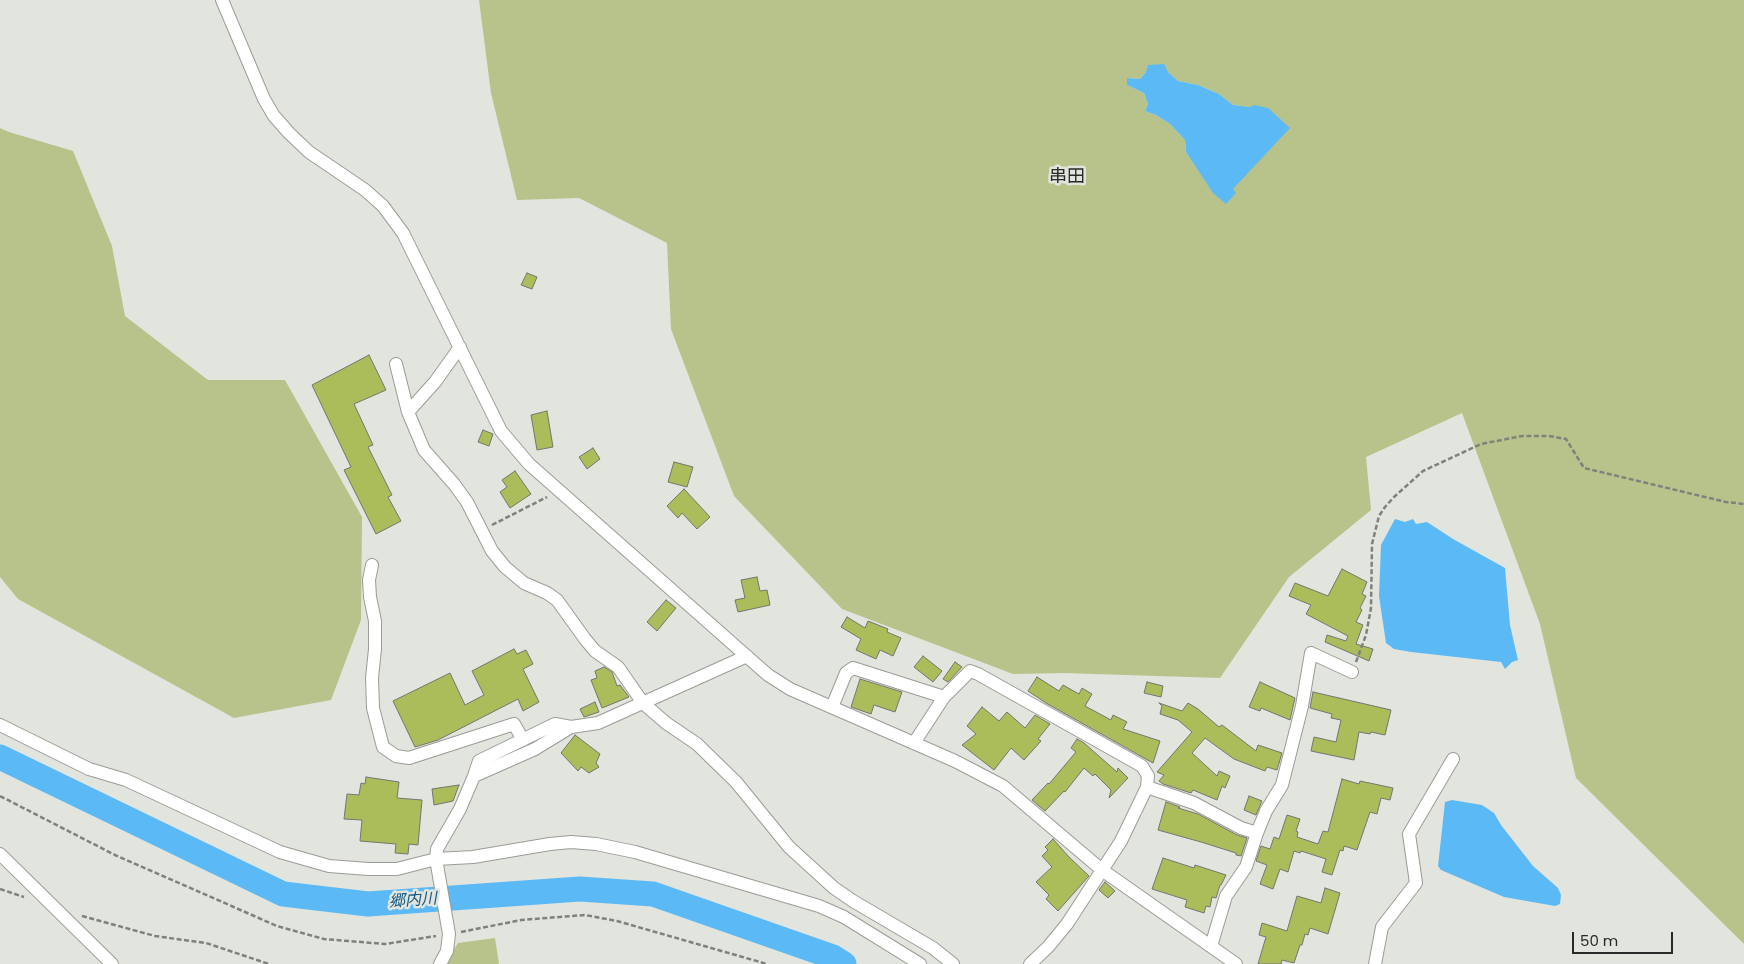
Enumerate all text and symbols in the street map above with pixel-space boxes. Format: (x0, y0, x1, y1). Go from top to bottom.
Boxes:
district label: 串田 (1049, 166, 1085, 188)
water label: 郷内川 (388, 890, 438, 912)
scale bar (1574, 922, 1675, 954)
text: 50 m (1580, 930, 1618, 951)

